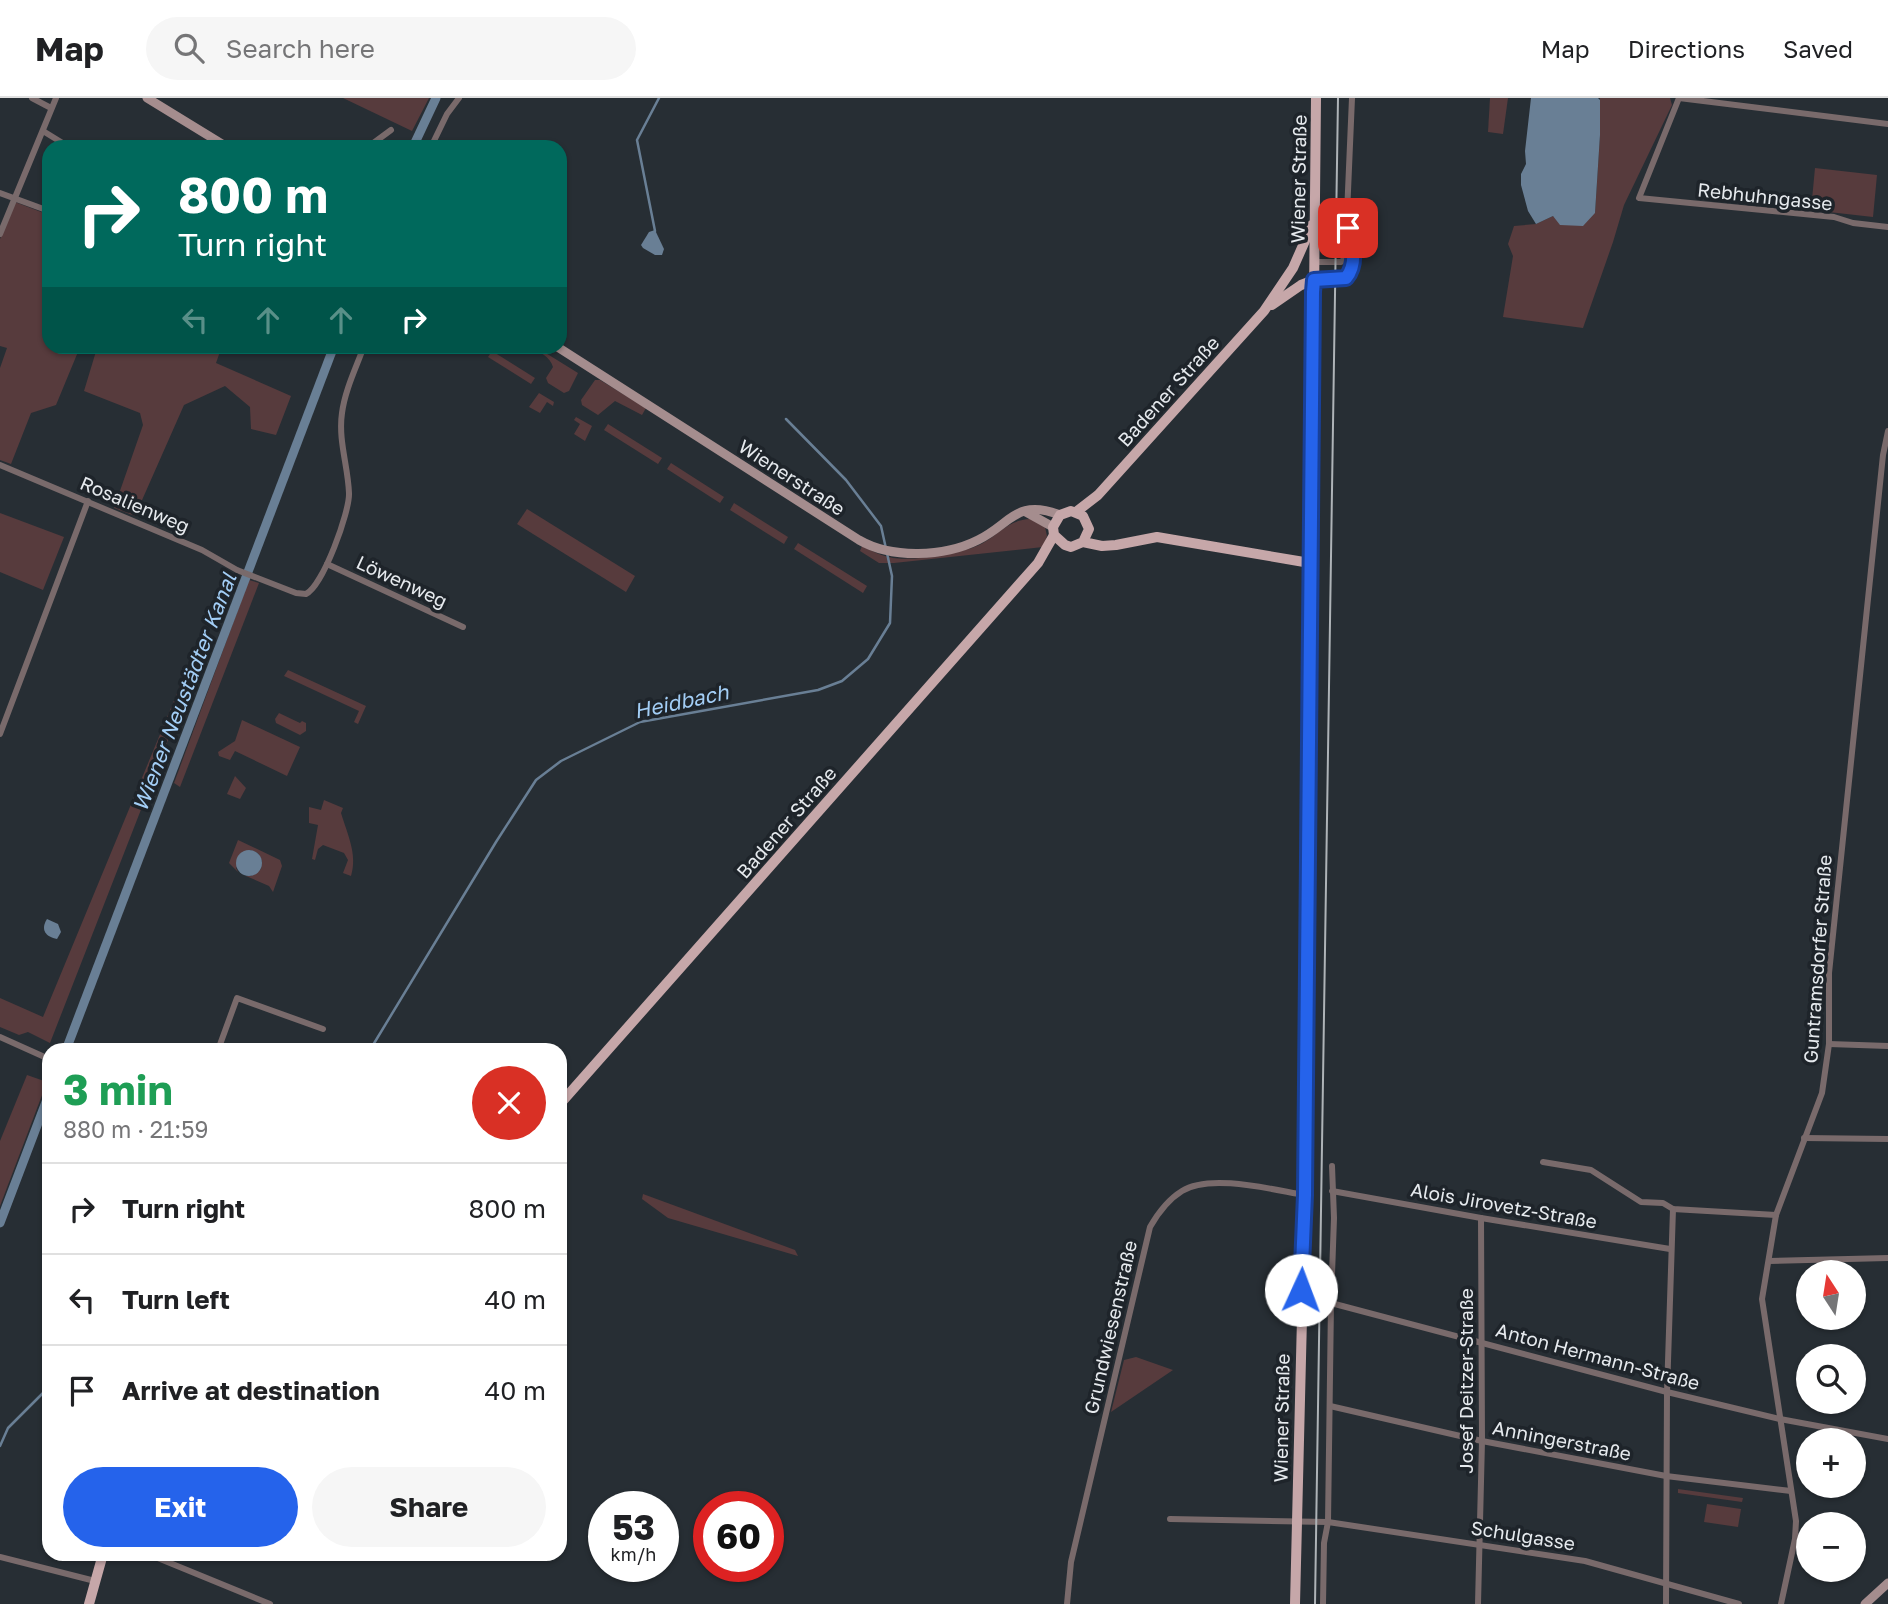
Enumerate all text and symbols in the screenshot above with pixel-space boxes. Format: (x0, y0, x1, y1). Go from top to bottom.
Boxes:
search box (146, 17, 636, 80)
text: Map (35, 29, 104, 68)
icon: search (170, 29, 208, 67)
text: Search here (226, 33, 375, 64)
text: Map (1541, 34, 1590, 63)
text: Directions (1628, 34, 1745, 63)
text: Saved (1783, 34, 1853, 63)
street label: Wiener Straße (1285, 115, 1311, 243)
text: 800 m (178, 165, 328, 224)
icon: right (63, 168, 154, 259)
street label: Rebhuhngasse (1696, 177, 1834, 215)
pin (1318, 198, 1378, 258)
icon: arrive (1329, 209, 1367, 247)
text: Turn right (178, 225, 327, 263)
icon: left (176, 301, 214, 339)
icon: ahead (249, 301, 287, 339)
icon: ahead (322, 301, 360, 339)
icon: right (395, 301, 433, 339)
street label: Badener Straße (1112, 331, 1224, 451)
street label: Wienerstraße (735, 434, 849, 520)
street label: Rosalienweg (77, 471, 193, 537)
street label: Löwenweg (353, 550, 451, 612)
water label: Wiener Neustädter Kanal (126, 568, 242, 815)
water label: Heidbach (631, 678, 732, 724)
street label: Badener Straße (731, 761, 841, 883)
street label: Guntramsdorfer Straße (1798, 854, 1836, 1064)
text: 3 min (63, 1064, 173, 1114)
button: close (472, 1066, 546, 1140)
text: 880 m · 21:59 (63, 1115, 208, 1143)
street label: Alois Jirovetz-Straße (1409, 1177, 1599, 1233)
icon: right (63, 1190, 101, 1228)
text: Turn right (122, 1193, 245, 1224)
text: 800 m (468, 1193, 546, 1224)
street label: Grundwiesenstraße (1079, 1238, 1141, 1416)
position arrow (1264, 1253, 1338, 1327)
north arrow (1796, 1260, 1866, 1330)
map controls (1796, 1260, 1866, 1582)
icon: left (63, 1281, 101, 1319)
text: Turn left (122, 1284, 230, 1315)
text: 40 m (485, 1284, 546, 1315)
street label: Josef Deitzer-Straße (1454, 1288, 1477, 1474)
street label: Anton Hermann-Straße (1494, 1318, 1702, 1394)
button: search (1796, 1344, 1866, 1414)
street label: Wiener Straße (1268, 1354, 1294, 1482)
icon: arrive (63, 1372, 101, 1410)
text: Arrive at destination (122, 1375, 380, 1406)
text: 40 m (485, 1375, 546, 1406)
street label: Anningerstraße (1491, 1415, 1633, 1465)
button: + (1796, 1428, 1866, 1498)
button: Exit (63, 1467, 298, 1547)
button: Share (312, 1467, 546, 1547)
speed limit sign: 60 (693, 1491, 784, 1582)
text: 53 (612, 1506, 655, 1548)
button: − (1796, 1512, 1866, 1582)
street label: Schulgasse (1469, 1515, 1577, 1555)
text: km/h (611, 1543, 656, 1565)

